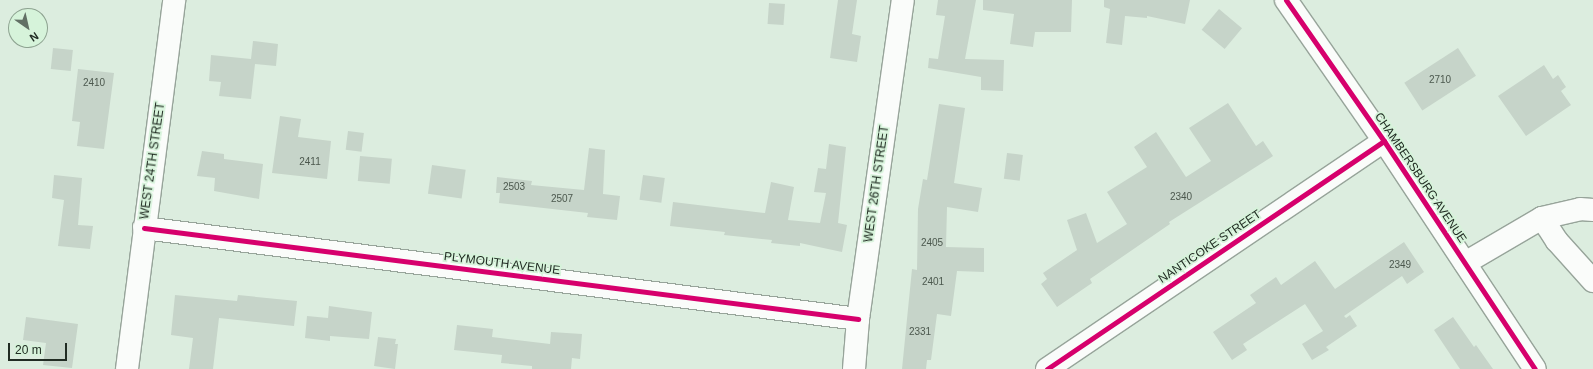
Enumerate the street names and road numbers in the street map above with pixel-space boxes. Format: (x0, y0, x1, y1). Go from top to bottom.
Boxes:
street label: WEST 24TH STREET (138, 102, 168, 220)
street label: CHAMBERSBURG AVENUE (1371, 110, 1469, 246)
street label: WEST 26TH STREET (862, 125, 892, 243)
street label: NANTICOKE STREET (1156, 207, 1264, 287)
street label: PLYMOUTH AVENUE (443, 250, 561, 278)

